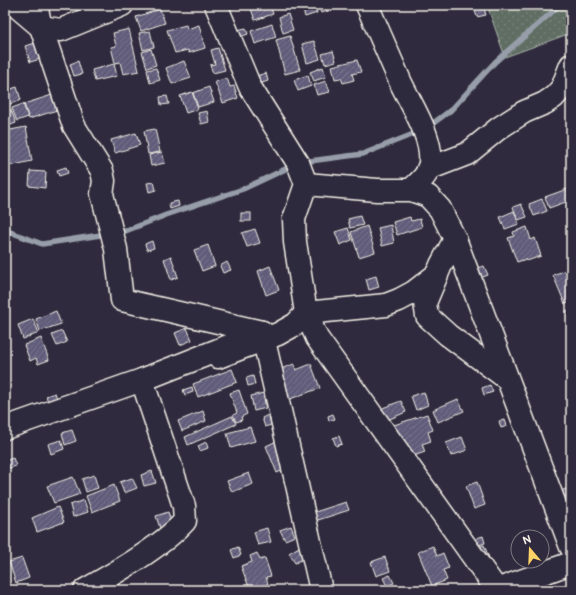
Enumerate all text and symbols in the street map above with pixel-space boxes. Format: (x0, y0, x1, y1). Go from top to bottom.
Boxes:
north arrow (510, 529, 550, 569)
text: N (521, 533, 533, 548)

